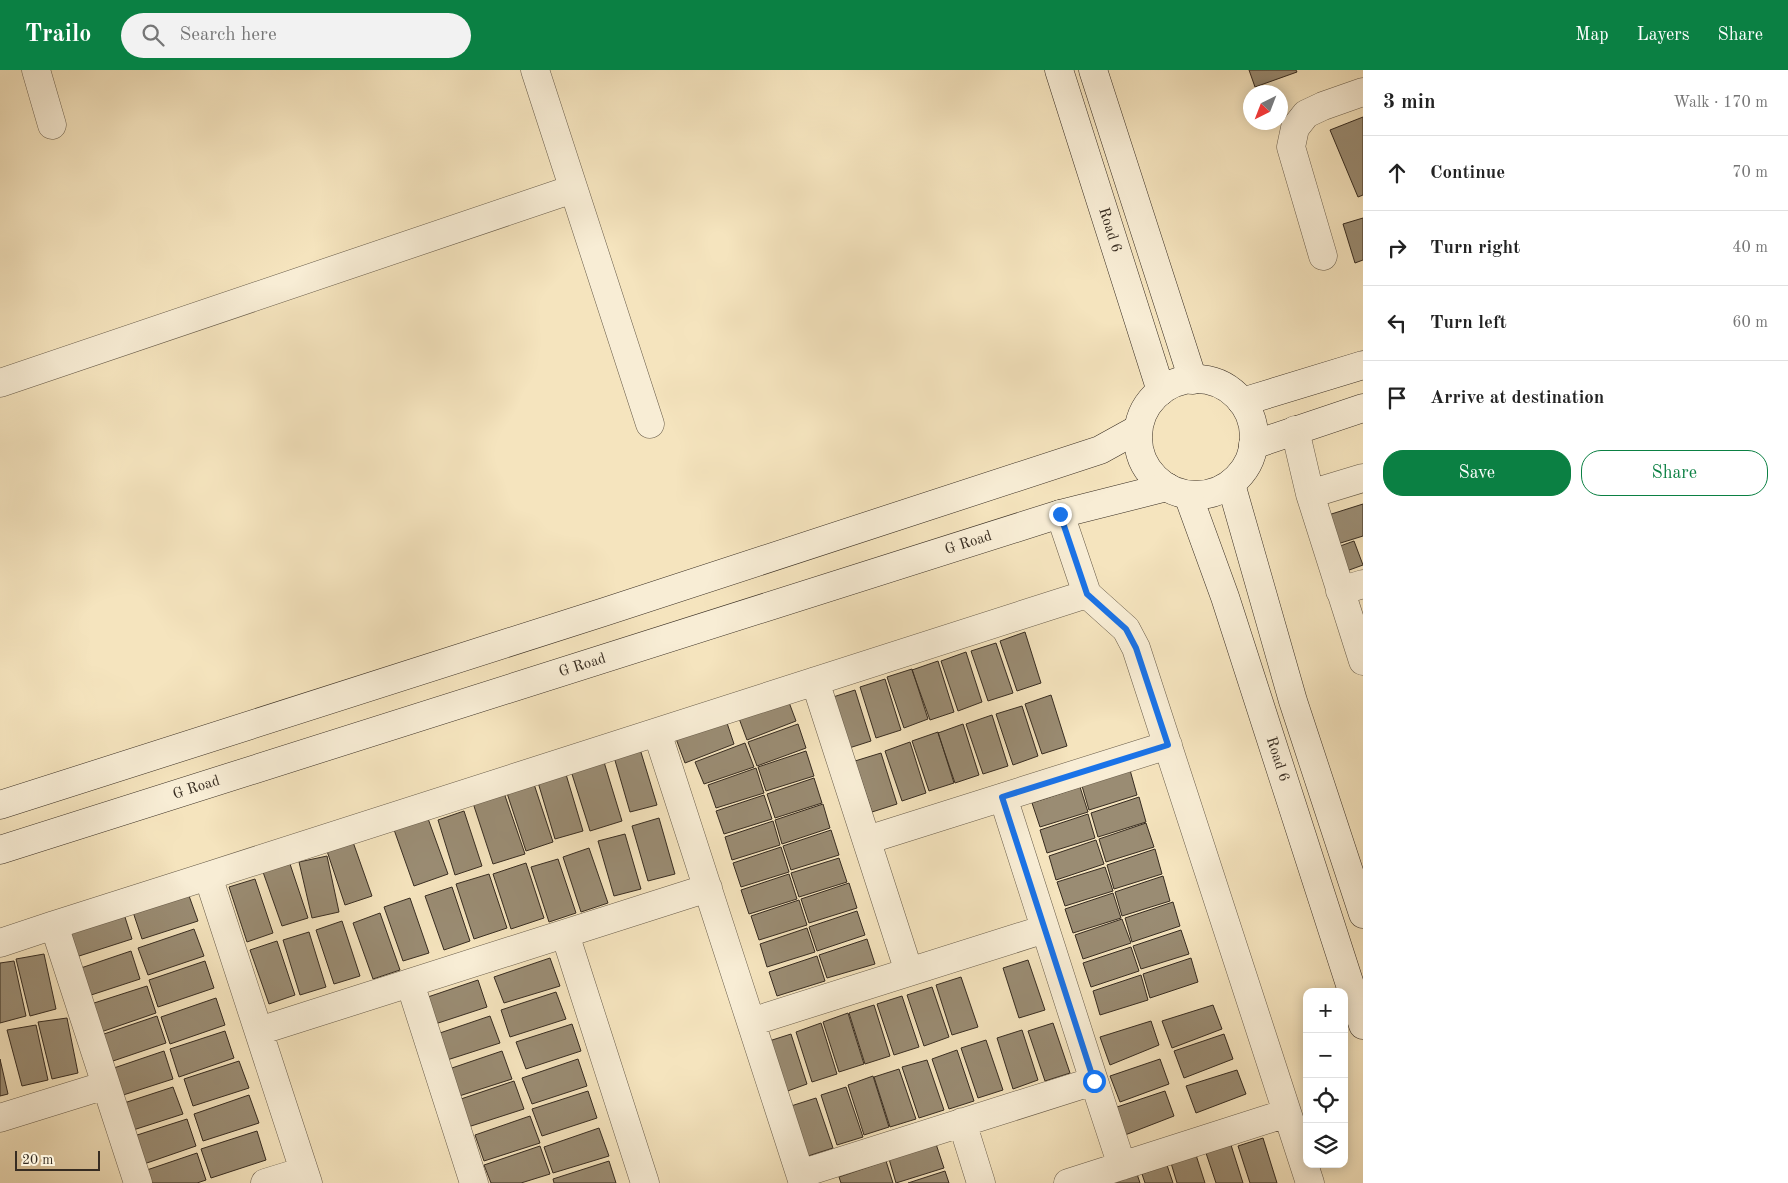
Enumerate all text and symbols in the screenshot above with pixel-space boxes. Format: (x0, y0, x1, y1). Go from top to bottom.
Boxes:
search box (121, 13, 471, 58)
icon: search (139, 21, 167, 49)
text: Trailo (25, 23, 91, 47)
text: Search here (179, 26, 277, 45)
text: Map (1575, 26, 1609, 44)
text: Layers (1637, 26, 1689, 44)
text: Share (1717, 26, 1763, 44)
north arrow (1243, 85, 1288, 130)
text: 3 min (1383, 92, 1436, 113)
text: Walk · 170 m (1673, 95, 1768, 111)
icon: ahead (1383, 159, 1411, 187)
text: Continue (1430, 164, 1505, 183)
text: 70 m (1732, 165, 1768, 181)
street label: Road 6 (1096, 206, 1124, 254)
icon: right (1383, 234, 1411, 262)
text: Turn right (1430, 239, 1520, 258)
text: 40 m (1732, 240, 1768, 256)
icon: left (1383, 309, 1411, 337)
text: Turn left (1430, 314, 1507, 333)
text: 60 m (1732, 315, 1768, 331)
icon: arrive (1383, 384, 1411, 412)
text: Arrive at destination (1430, 389, 1604, 408)
button: Save (1383, 450, 1571, 496)
button: Share (1581, 450, 1768, 496)
route end (1049, 503, 1072, 526)
street label: G Road (943, 528, 994, 557)
street label: G Road (557, 651, 608, 680)
street label: Road 6 (1263, 735, 1292, 784)
street label: G Road (171, 773, 222, 802)
map controls (1303, 988, 1348, 1168)
button: + (1303, 988, 1348, 1033)
button: − (1303, 1033, 1348, 1078)
route start (1083, 1070, 1106, 1093)
button: locate (1303, 1078, 1348, 1123)
button: layers (1303, 1123, 1348, 1168)
scale bar (15, 1148, 100, 1171)
text: 20 m (22, 1153, 53, 1167)

